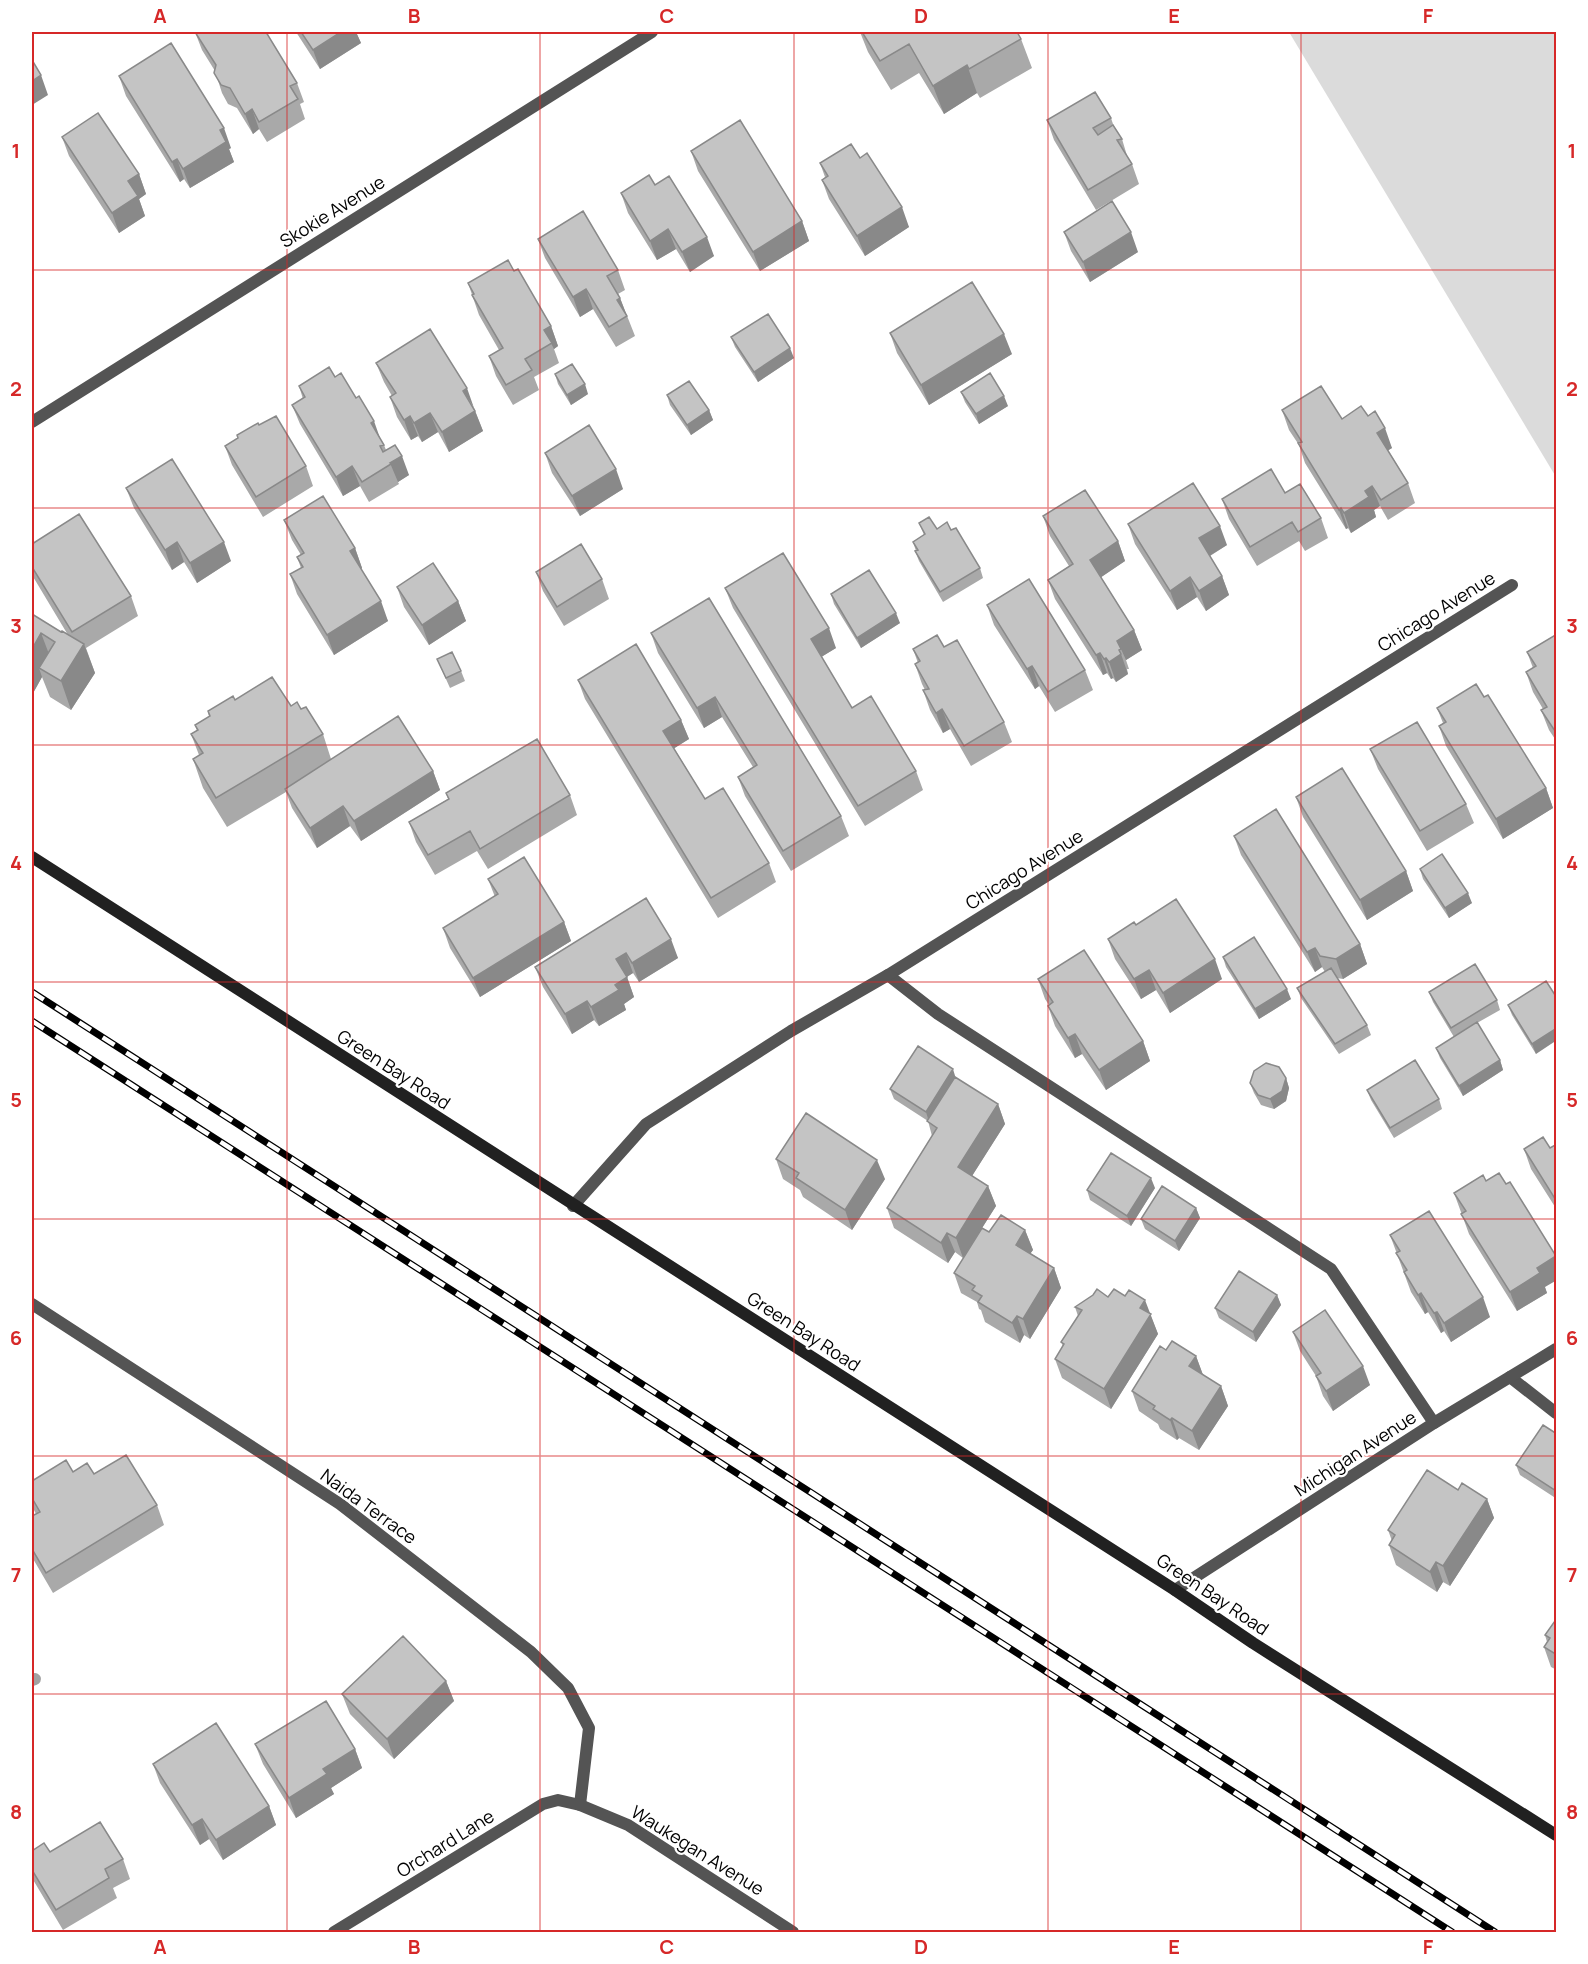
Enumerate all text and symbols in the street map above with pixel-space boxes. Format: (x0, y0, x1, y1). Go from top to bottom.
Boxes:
text: A (153, 2, 167, 29)
text: B (408, 2, 421, 29)
text: C (660, 2, 674, 29)
text: D (914, 2, 928, 29)
text: E (1168, 2, 1180, 29)
text: F (1423, 2, 1434, 29)
text: 1 (12, 137, 20, 164)
text: 1 (1568, 137, 1576, 164)
street label: Skokie Avenue (275, 169, 389, 253)
text: 2 (10, 375, 22, 402)
text: 2 (1566, 375, 1578, 402)
street label: Chicago Avenue (1373, 565, 1499, 657)
text: 3 (10, 612, 22, 639)
text: 3 (1566, 612, 1578, 639)
street label: Chicago Avenue (961, 823, 1087, 915)
text: 4 (10, 849, 22, 876)
text: 4 (1566, 849, 1578, 876)
street label: Green Bay Road (333, 1023, 455, 1115)
text: 5 (10, 1086, 22, 1113)
text: 5 (1566, 1086, 1578, 1113)
street label: Green Bay Road (743, 1285, 865, 1377)
text: 6 (10, 1324, 22, 1351)
text: 6 (1566, 1324, 1578, 1351)
street label: Michigan Avenue (1289, 1405, 1421, 1501)
street label: Naida Terrace (316, 1463, 422, 1549)
street label: Green Bay Road (1152, 1548, 1274, 1640)
text: 7 (11, 1561, 21, 1588)
text: 7 (1567, 1561, 1577, 1588)
text: 8 (10, 1798, 22, 1825)
text: 8 (1566, 1798, 1578, 1825)
street label: Waukegan Avenue (627, 1799, 769, 1901)
street label: Orchard Lane (392, 1803, 498, 1883)
text: A (153, 1933, 167, 1960)
text: B (408, 1933, 421, 1960)
text: C (660, 1933, 674, 1960)
text: D (914, 1933, 928, 1960)
text: E (1168, 1933, 1180, 1960)
text: F (1423, 1933, 1434, 1960)

